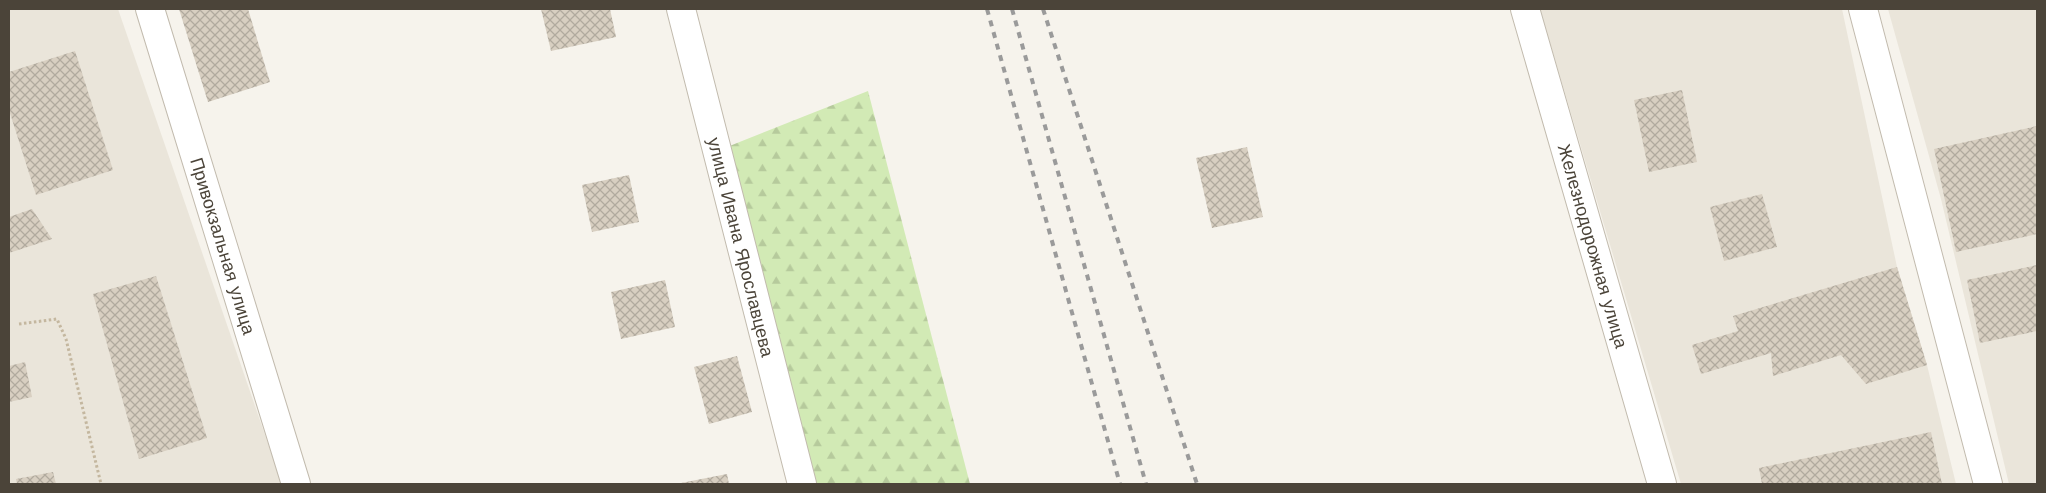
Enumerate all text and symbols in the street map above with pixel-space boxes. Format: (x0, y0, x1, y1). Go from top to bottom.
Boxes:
street label: улица Ивана Ярославцева (704, 135, 779, 360)
street label: Железнодорожная улица (1554, 141, 1633, 351)
street label: Привокзальная улица (186, 155, 260, 338)

